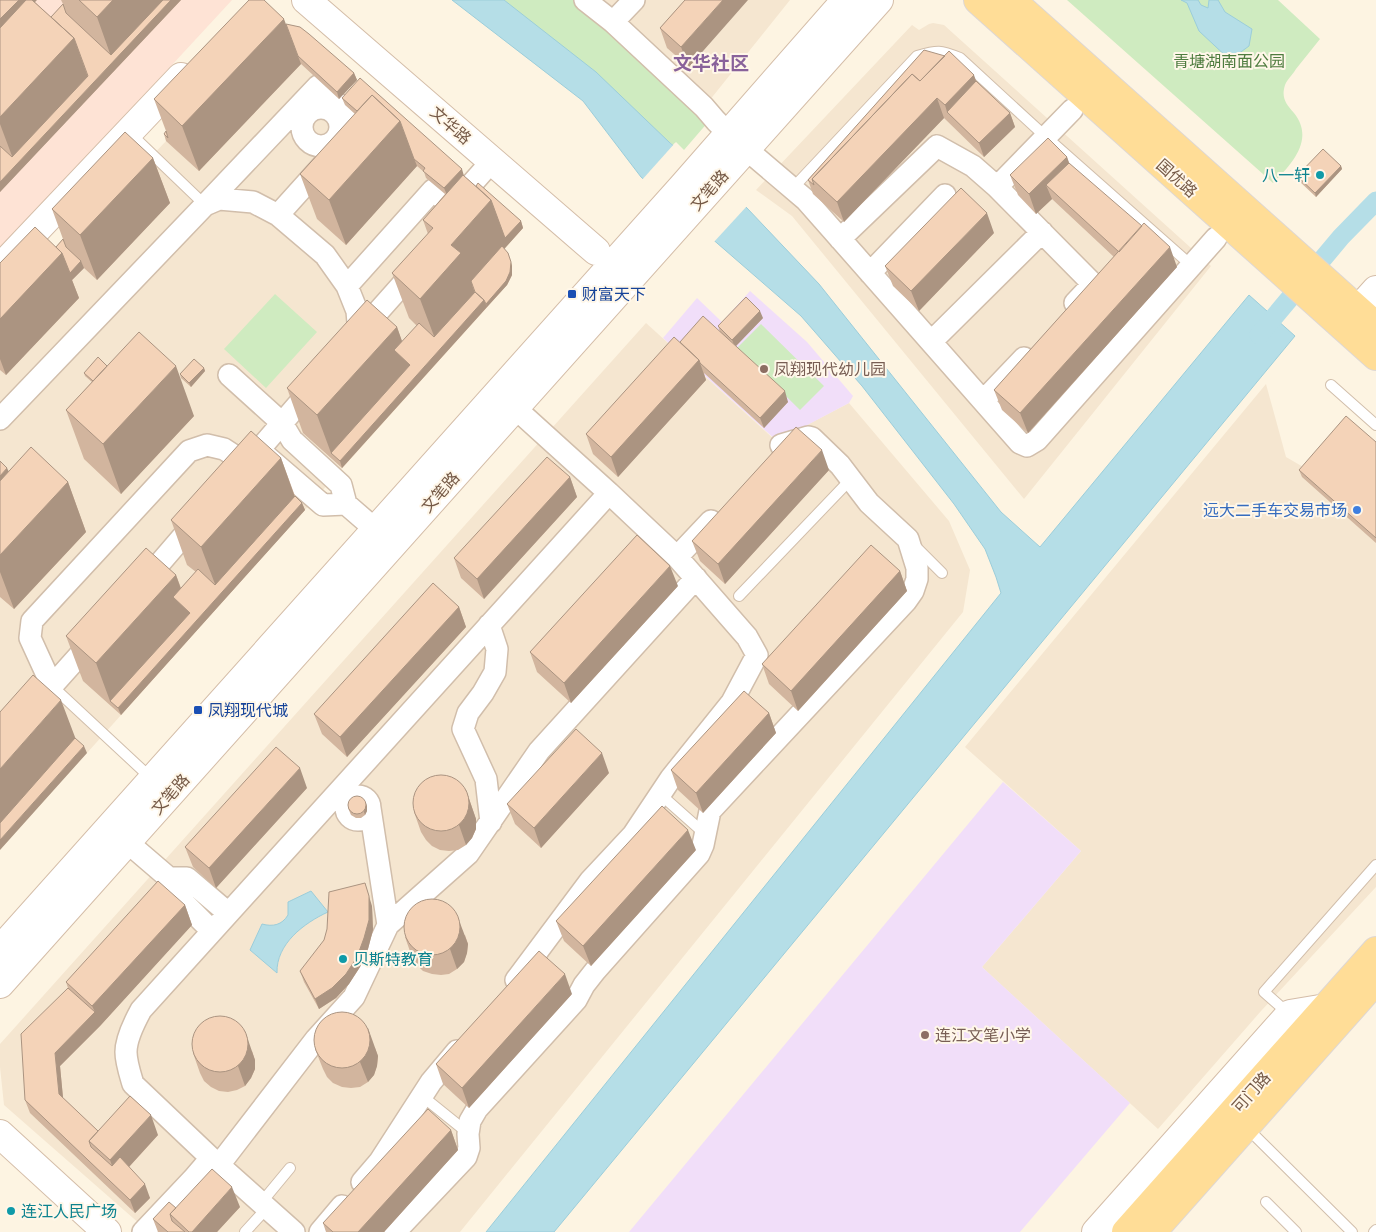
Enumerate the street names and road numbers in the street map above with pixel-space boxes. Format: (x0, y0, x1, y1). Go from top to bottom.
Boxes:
street label: 文华路 (426, 102, 476, 149)
street label: 国优路 (1152, 155, 1202, 202)
street label: 文笔路 (686, 165, 733, 215)
street label: 文笔路 (417, 467, 464, 517)
street label: 文笔路 (147, 769, 194, 819)
street label: 可门路 (1228, 1067, 1275, 1117)

